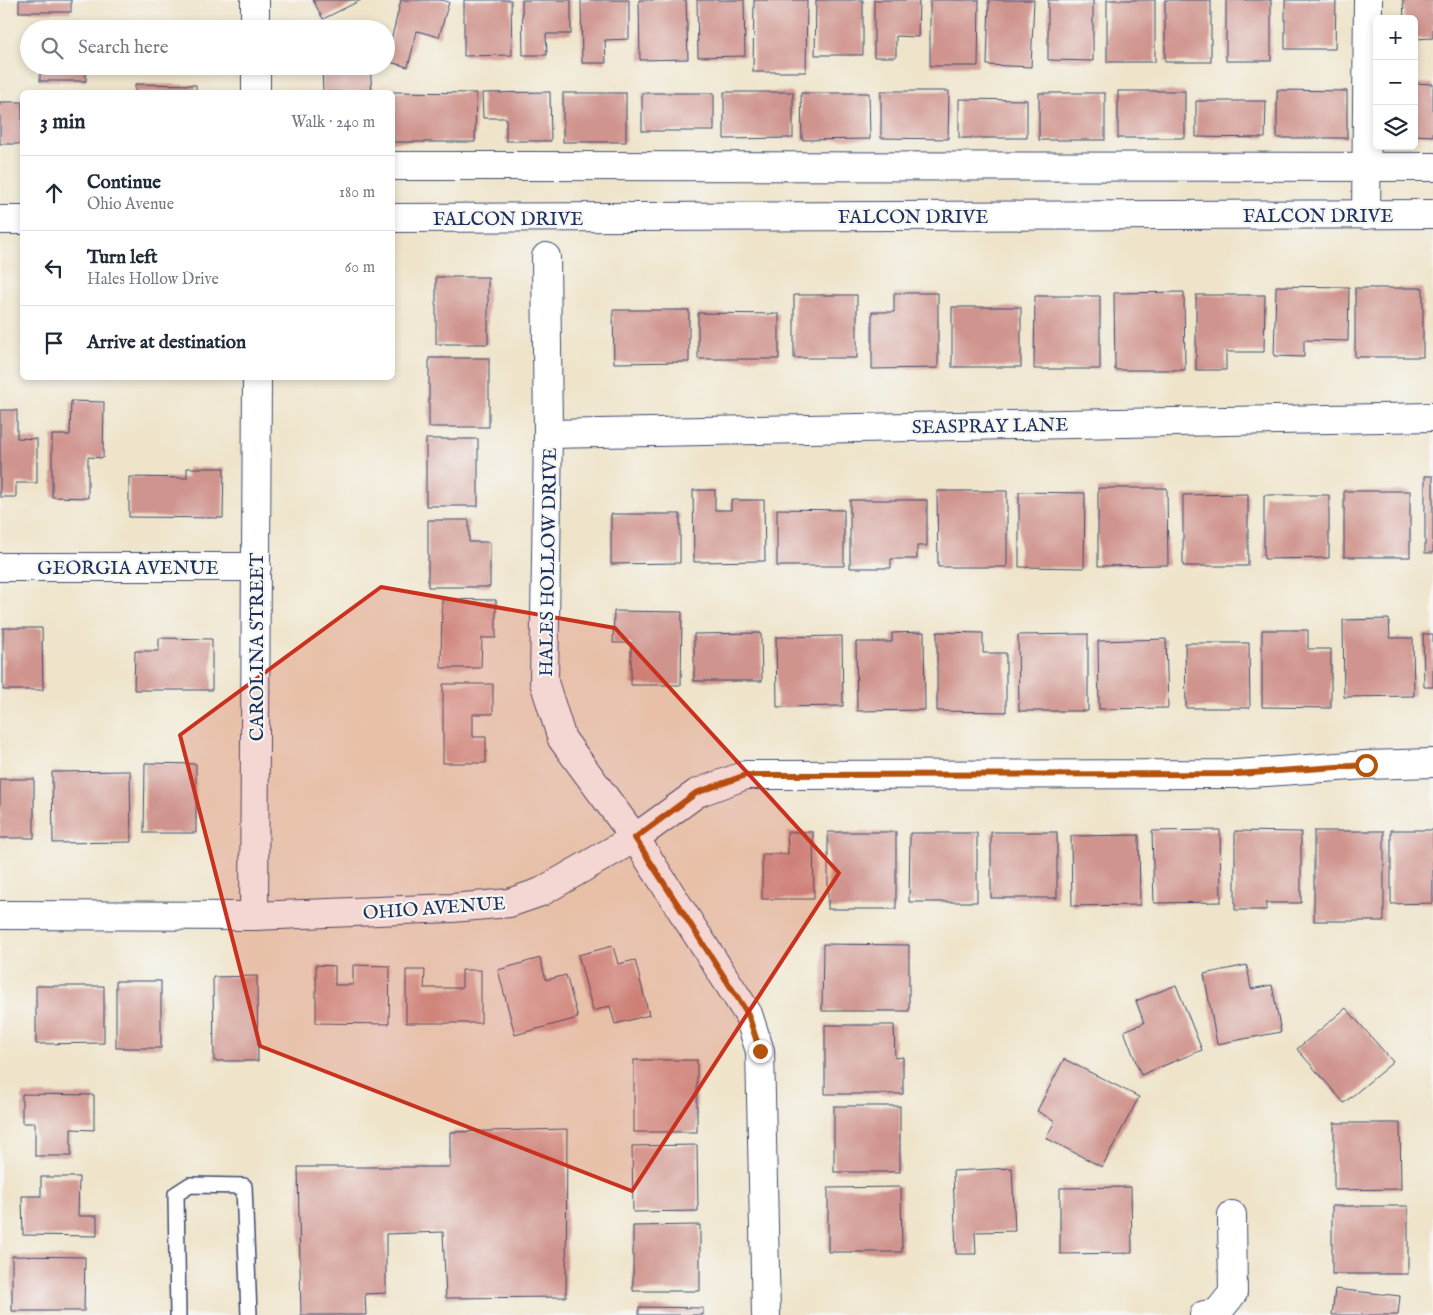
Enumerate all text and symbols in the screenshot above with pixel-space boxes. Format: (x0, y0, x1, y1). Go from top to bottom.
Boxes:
map controls (1373, 15, 1418, 150)
button: + (1373, 15, 1418, 60)
search box (20, 20, 395, 75)
icon: search (38, 34, 66, 62)
text: Search here (78, 36, 169, 60)
button: − (1373, 60, 1418, 105)
button: layers (1373, 105, 1418, 150)
text: 3 min (40, 109, 85, 136)
text: Walk · 240 m (291, 113, 375, 133)
text: Continue (87, 171, 161, 195)
icon: ahead (40, 179, 68, 207)
text: 180 m (339, 183, 375, 203)
text: Ohio Avenue (87, 195, 174, 215)
street label: FALCON DRIVE (1243, 205, 1393, 229)
street label: FALCON DRIVE (838, 206, 988, 230)
street label: FALCON DRIVE (433, 208, 583, 232)
text: Turn left (87, 246, 158, 270)
icon: left (40, 254, 68, 282)
text: 60 m (345, 258, 375, 278)
text: Hales Hollow Drive (87, 270, 219, 290)
icon: arrive (40, 329, 68, 357)
text: Arrive at destination (87, 331, 246, 355)
street label: SEASPRAY LANE (912, 414, 1068, 440)
street label: HALES HOLLOW DRIVE (535, 447, 563, 677)
street label: CAROLINA STREET (246, 552, 270, 741)
street label: GEORGIA AVENUE (37, 557, 219, 581)
route start (1355, 754, 1378, 777)
street label: OHIO AVENUE (362, 892, 506, 926)
route end (749, 1040, 772, 1063)

